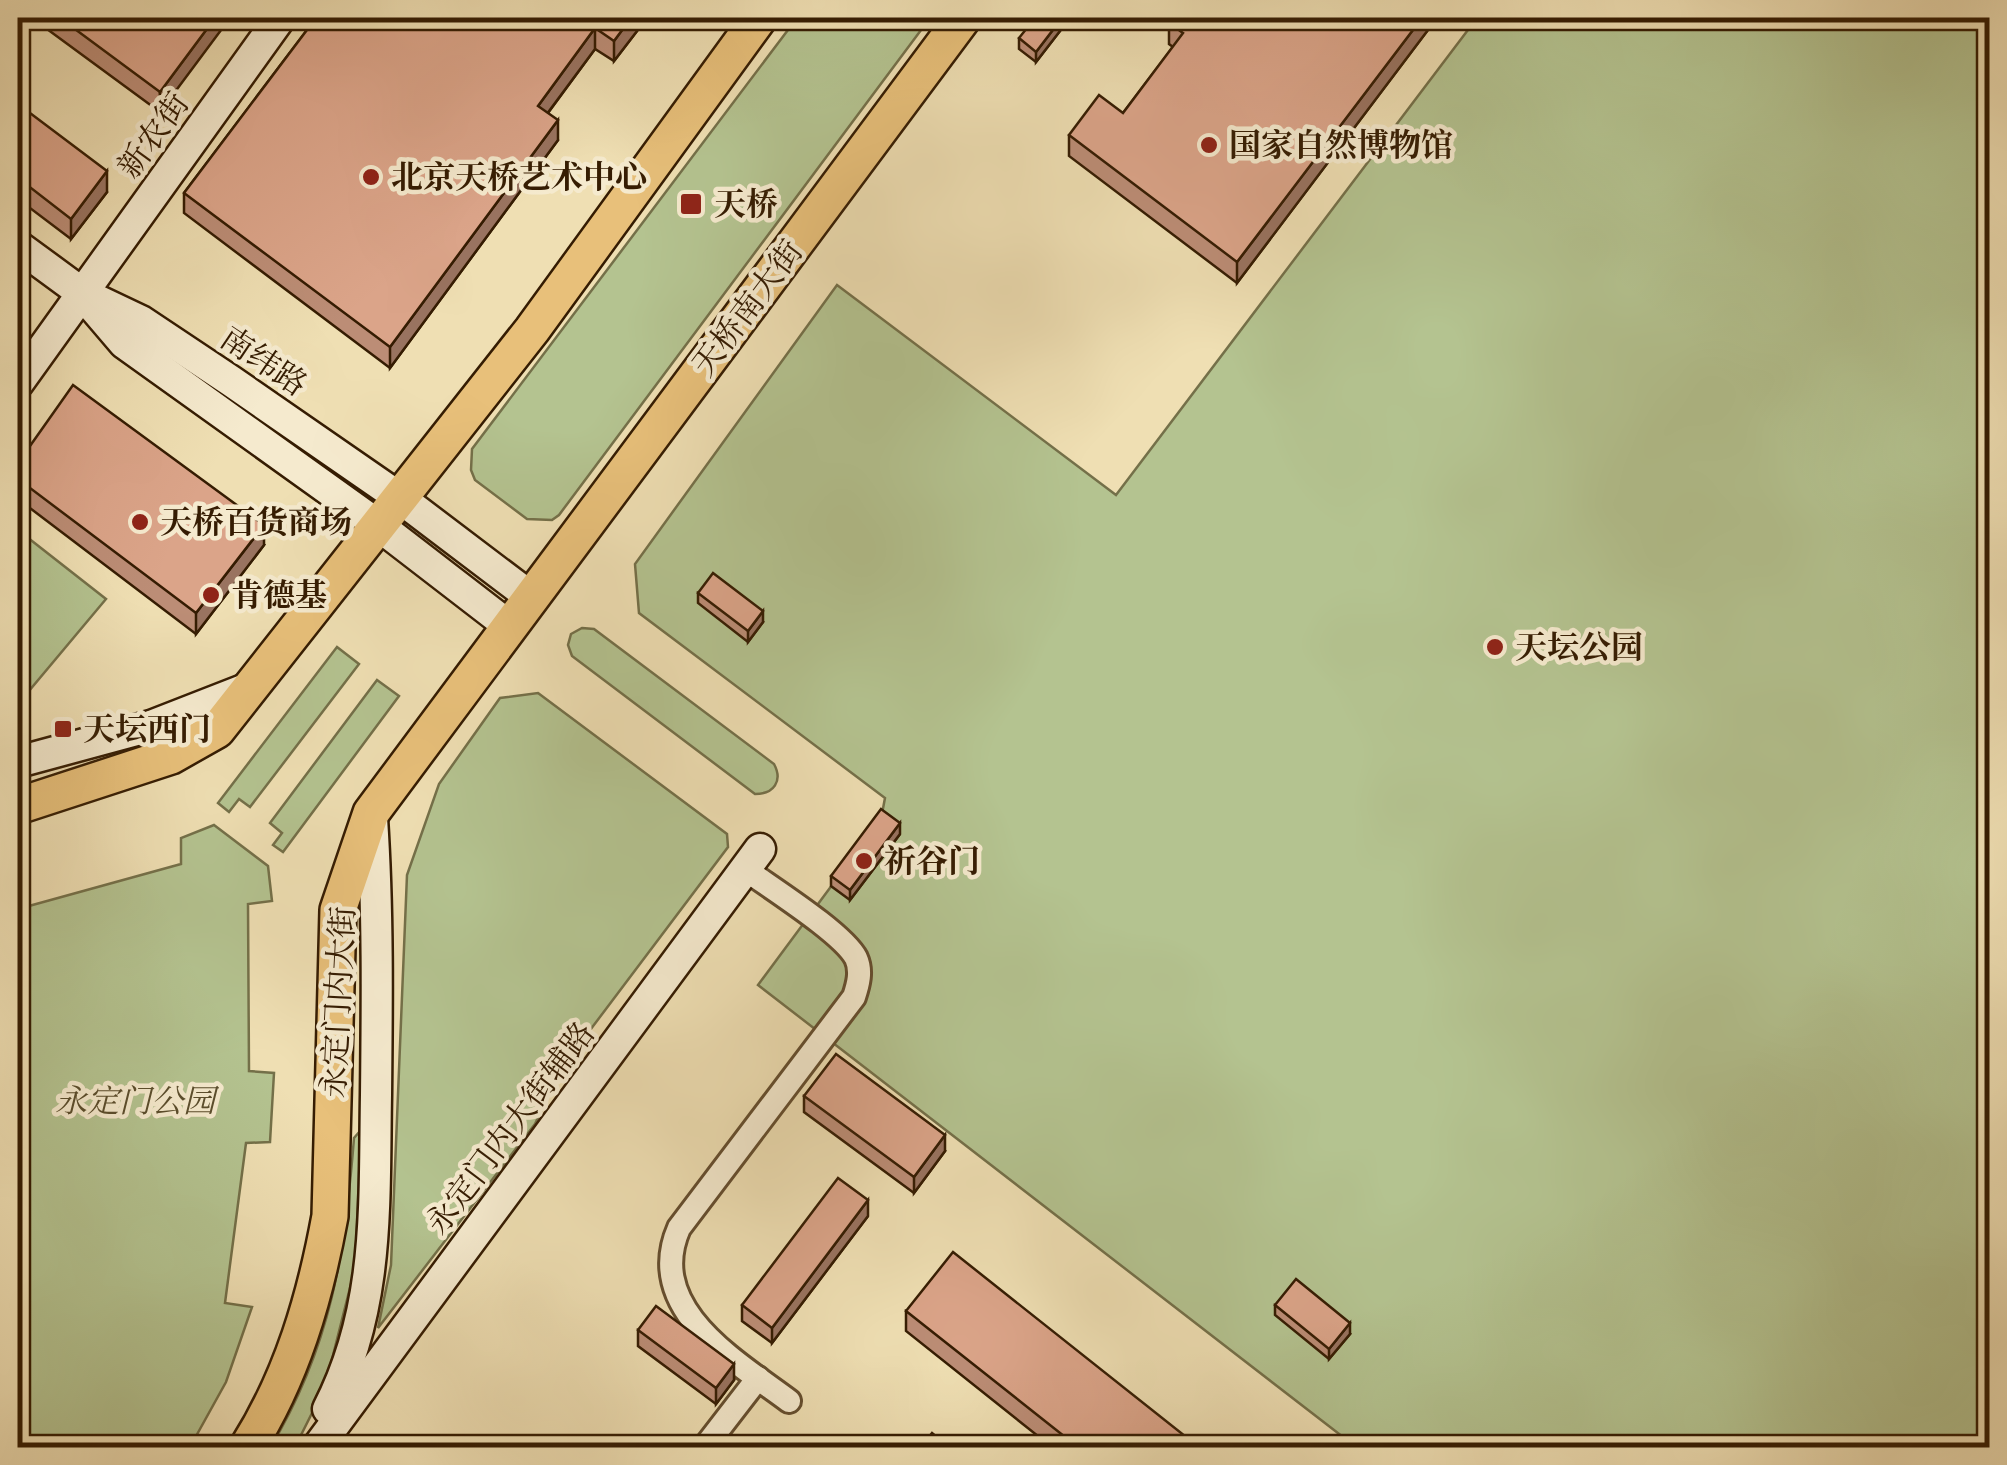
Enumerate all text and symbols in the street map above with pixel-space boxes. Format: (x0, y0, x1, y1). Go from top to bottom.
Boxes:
street label: 新农街 (108, 84, 198, 186)
place label: 国家自然博物馆 (1229, 124, 1453, 166)
marker: 国家自然博物馆 (1198, 134, 1220, 156)
place label: 北京天桥艺术中心 (391, 156, 647, 198)
marker: 北京天桥艺术中心 (360, 166, 382, 188)
place label: 天桥 (714, 183, 778, 225)
marker: 天桥 (678, 191, 704, 217)
street label: 天桥南大街 (682, 231, 812, 385)
street label: 南纬路 (212, 317, 316, 405)
place label: 天桥百货商场 (160, 501, 352, 543)
marker: 天桥百货商场 (129, 511, 151, 533)
place label: 肯德基 (231, 574, 327, 616)
marker: 肯德基 (200, 584, 222, 606)
place label: 天坛公园 (1515, 626, 1643, 668)
marker: 天坛公园 (1484, 636, 1506, 658)
place label: 天坛西门 (83, 708, 211, 750)
marker: 天坛西门 (52, 718, 74, 740)
place label: 祈谷门 (884, 840, 980, 882)
marker: 祈谷门 (853, 850, 875, 872)
street label: 永定门内大街 (312, 905, 364, 1099)
street label: 永定门内大街辅路 (416, 1013, 604, 1243)
park label: 永定门公园 (55, 1080, 220, 1122)

